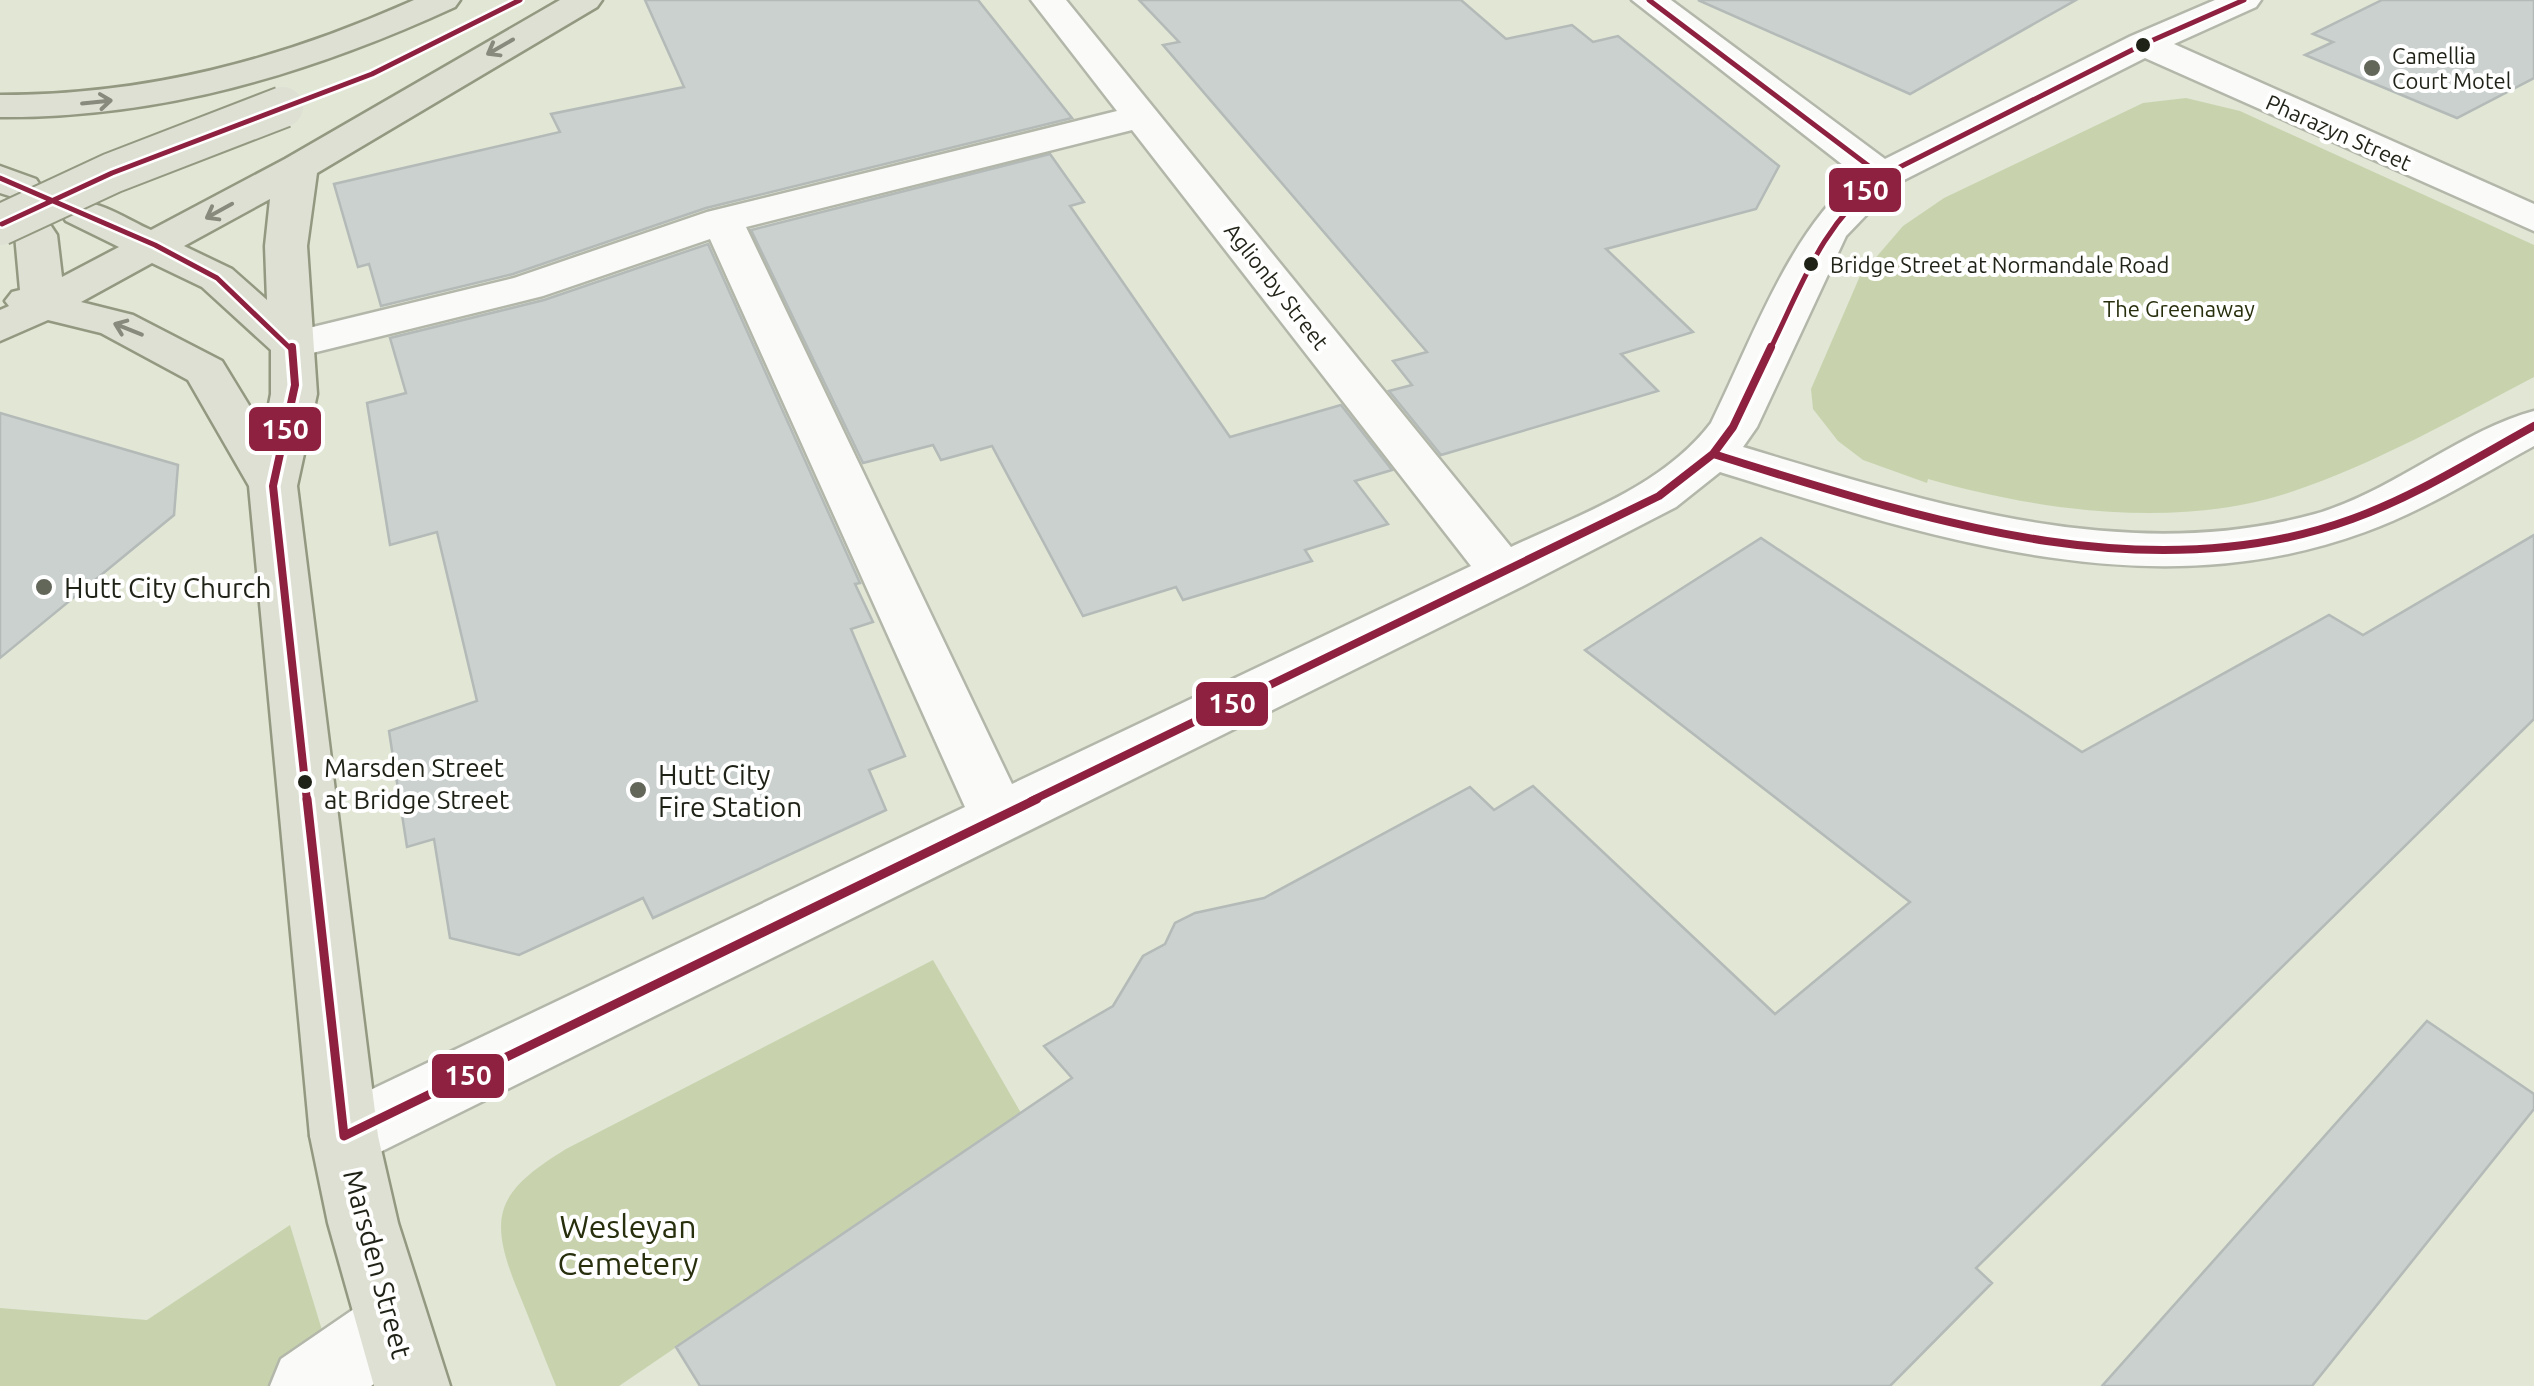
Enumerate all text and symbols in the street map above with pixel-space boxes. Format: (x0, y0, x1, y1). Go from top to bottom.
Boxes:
unlabelled marker (2133, 35, 2153, 55)
one-way arrow (486, 38, 515, 58)
place label: Camellia Court Motel (2392, 43, 2512, 93)
marker: Camellia Court Motel (2361, 57, 2383, 79)
street label: Pharazyn Street (2262, 89, 2416, 175)
one-way arrow (81, 92, 113, 111)
line badge: 150 (1827, 166, 1903, 214)
text: 150 (1841, 174, 1889, 205)
one-way arrow (205, 202, 235, 221)
street label: Aglionby Street (1220, 218, 1334, 354)
place label: Bridge Street at Normandale Road (1830, 252, 2169, 277)
marker: Bridge Street at Normandale Road (1801, 254, 1821, 274)
park label: The Greenaway (2103, 296, 2255, 321)
one-way arrow (113, 318, 144, 336)
line badge: 150 (247, 405, 323, 453)
text: 150 (261, 413, 309, 444)
place label: Hutt City Church (64, 572, 272, 603)
marker: Hutt City Church (33, 576, 55, 598)
line badge: 150 (1194, 680, 1270, 728)
text: 150 (1208, 687, 1256, 718)
place label: Marsden Street at Bridge Street (324, 753, 509, 814)
place label: Hutt City Fire Station (658, 759, 802, 822)
marker: Marsden Street at Bridge Street (295, 772, 315, 792)
marker: Hutt City Fire Station (627, 779, 649, 801)
line badge: 150 (430, 1052, 506, 1100)
text: 150 (444, 1059, 492, 1090)
street label: Marsden Street (338, 1166, 418, 1362)
park label: Wesleyan Cemetery (558, 1208, 698, 1281)

